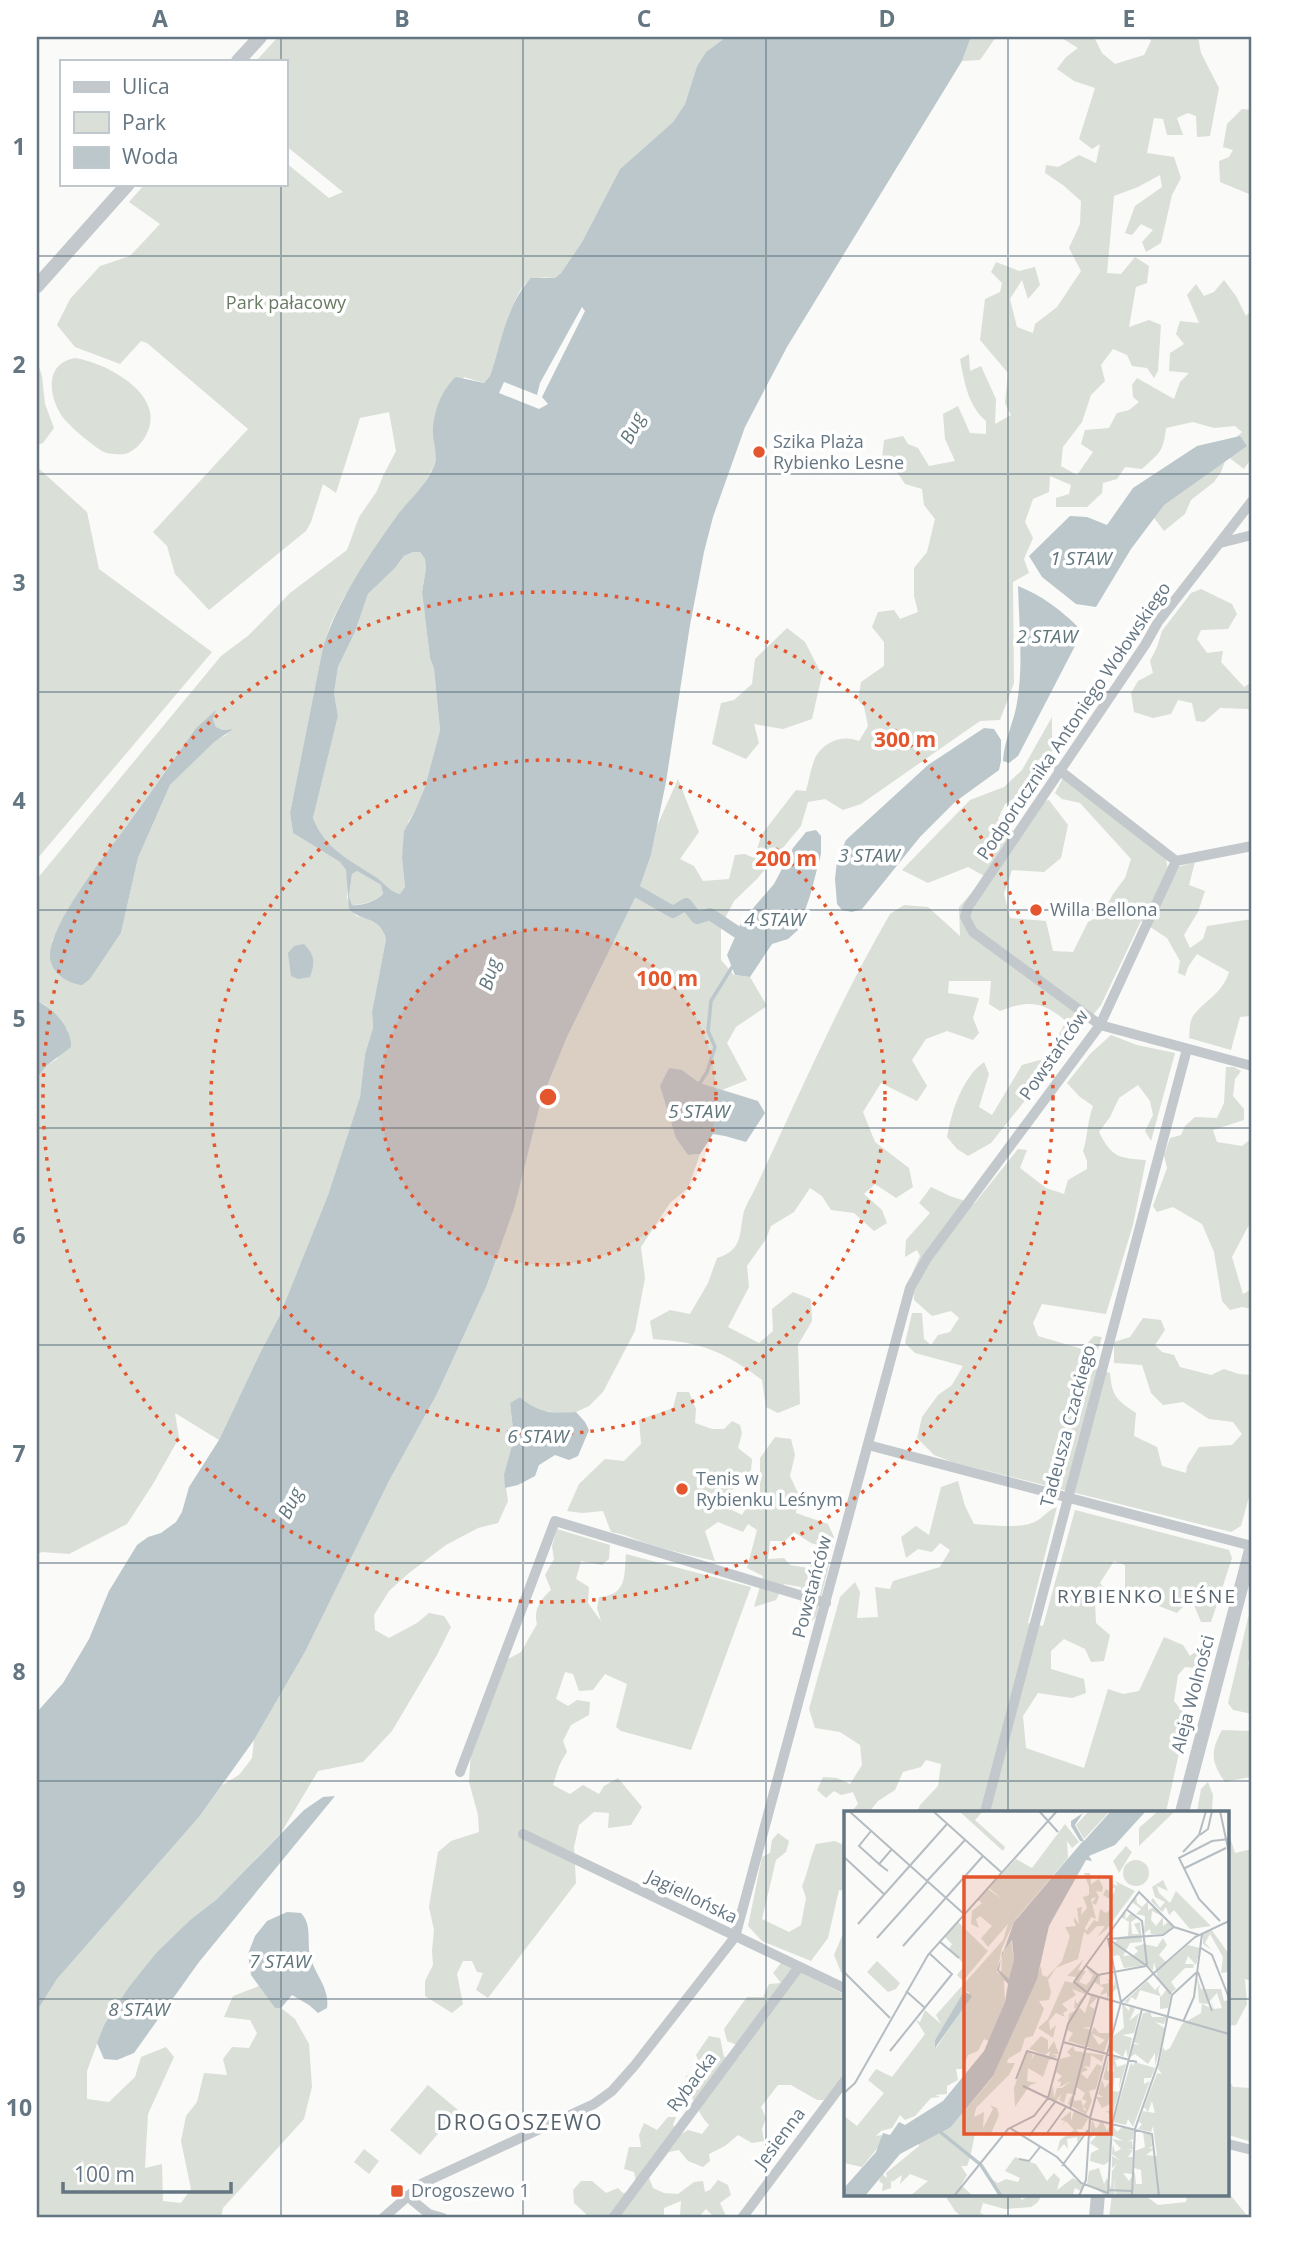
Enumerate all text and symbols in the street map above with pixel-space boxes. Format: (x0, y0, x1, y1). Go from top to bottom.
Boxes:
text: A (152, 2, 168, 34)
text: B (394, 2, 410, 34)
text: C (637, 2, 651, 34)
text: D (878, 2, 896, 34)
text: E (1123, 2, 1135, 34)
legend (60, 60, 287, 186)
text: Ulica (122, 72, 170, 100)
text: Park (122, 108, 166, 136)
text: 1 (12, 130, 26, 162)
text: Woda (122, 142, 179, 170)
park label: Park pałacowy (226, 290, 347, 314)
text: 2 (12, 348, 26, 380)
water label: Bug (613, 407, 651, 448)
place label: Szika Plaża Rybienko Lesne (773, 429, 904, 474)
marker: Szika Plaża Rybienko Lesne (751, 444, 767, 460)
water label: 1 STAW (1050, 545, 1113, 571)
text: 3 (12, 566, 26, 598)
street label: Podporucznika Antoniego Wołowskiego (971, 577, 1175, 864)
water label: 2 STAW (1016, 623, 1079, 649)
text: 300 m (874, 725, 936, 753)
text: 4 (12, 784, 26, 816)
water label: 3 STAW (838, 842, 901, 868)
text: 200 m (755, 844, 817, 872)
place label: Willa Bellona (1050, 897, 1158, 921)
marker: Willa Bellona (1028, 902, 1044, 918)
water label: 4 STAW (744, 906, 807, 932)
water label: Bug (472, 954, 506, 993)
text: 100 m (636, 964, 698, 992)
text: 5 (12, 1002, 26, 1034)
street label: Powstańców (1013, 1004, 1093, 1104)
centre of rings (536, 1085, 560, 1109)
water label: 5 STAW (668, 1098, 731, 1124)
text: 6 (12, 1219, 26, 1251)
street label: Tadeusza Czackiego (1034, 1342, 1100, 1509)
water label: 6 STAW (507, 1423, 570, 1449)
text: 7 (12, 1437, 26, 1469)
place label: Tenis w Rybienku Leśnym (696, 1466, 843, 1511)
marker: Tenis w Rybienku Leśnym (674, 1481, 690, 1497)
water label: Bug (271, 1482, 309, 1523)
street label: Powstańców (786, 1533, 836, 1641)
district label: RYBIENKO LEŚNE (1057, 1583, 1237, 1609)
street label: Aleja Wolności (1165, 1632, 1219, 1755)
text: 8 (12, 1655, 26, 1687)
inset map (844, 1811, 1230, 2196)
street label: Jagiellońska (641, 1863, 742, 1928)
text: 9 (12, 1873, 26, 1905)
water label: 7 STAW (249, 1948, 312, 1974)
water label: 8 STAW (108, 1996, 171, 2022)
street label: Rybacka (661, 2047, 722, 2116)
text: 10 (6, 2091, 32, 2123)
street label: Jesienna (747, 2102, 810, 2174)
district label: DROGOSZEWO (436, 2108, 604, 2136)
scale bar (63, 2150, 231, 2194)
text: 100 m (74, 2160, 135, 2188)
place label: Drogoszewo 1 (411, 2178, 530, 2202)
marker: Drogoszewo 1 (389, 2183, 405, 2199)

